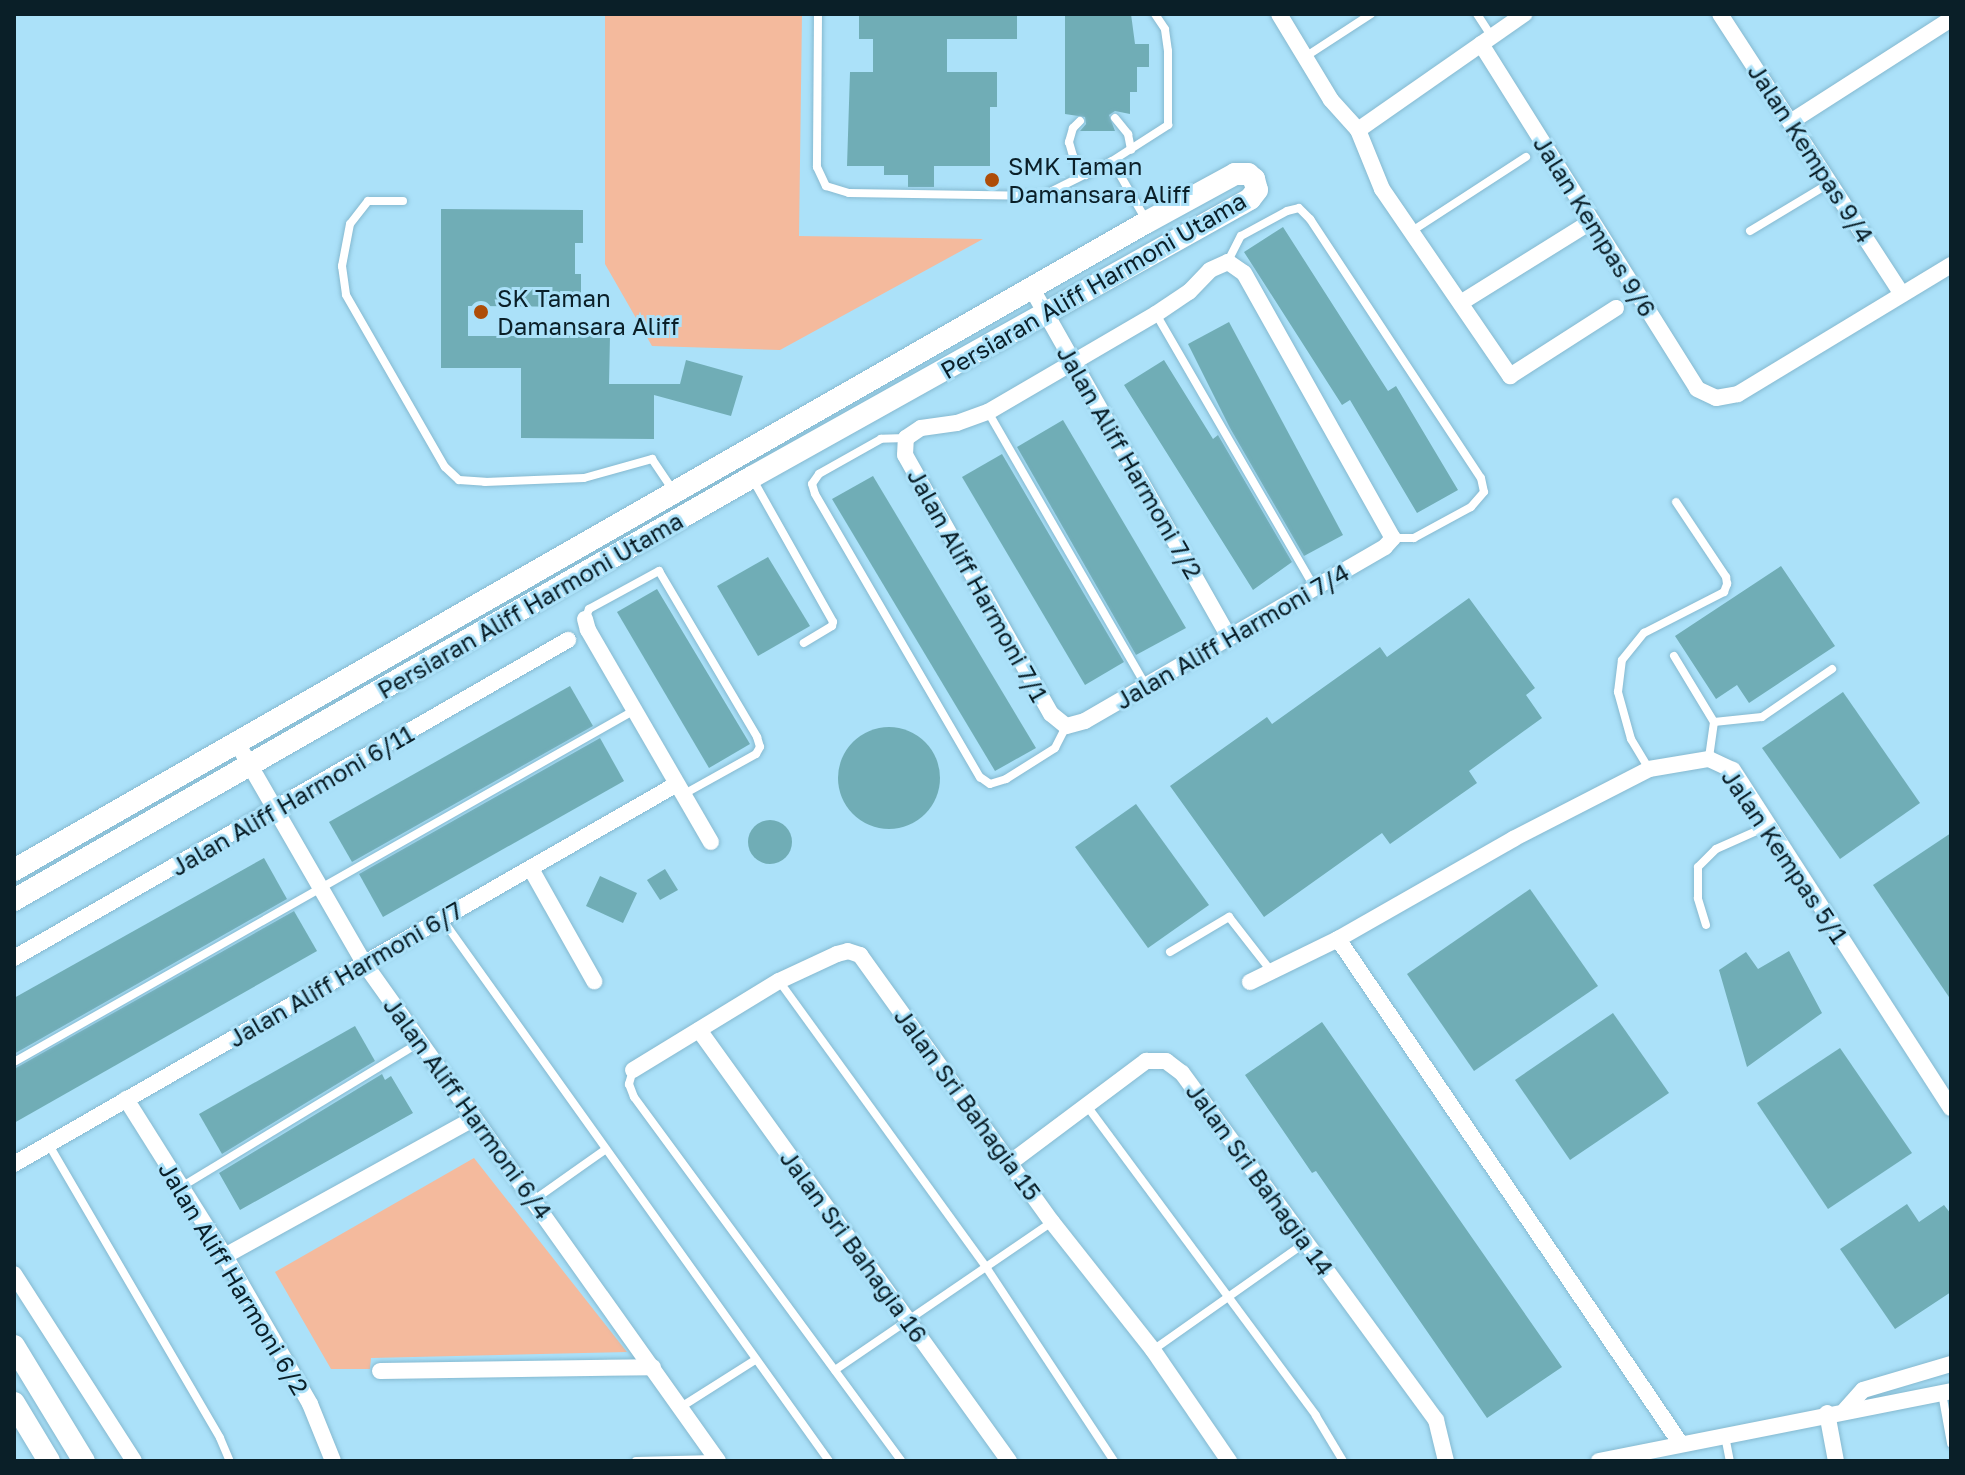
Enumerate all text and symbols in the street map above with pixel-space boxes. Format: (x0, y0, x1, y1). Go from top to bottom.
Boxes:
street label: Jalan Kempas 9/4 (1742, 58, 1880, 248)
street label: Jalan Kempas 9/6 (1528, 130, 1662, 322)
place label: SMK Taman Damansara Aliff (1008, 152, 1190, 208)
marker: SMK Taman Damansara Aliff (983, 171, 1001, 189)
street label: Persiaran Aliff Harmoni Utama (935, 186, 1251, 384)
place label: SK Taman Damansara Aliff (497, 284, 679, 340)
marker: SK Taman Damansara Aliff (472, 303, 490, 321)
street label: Jalan Aliff Harmoni 7/2 (1051, 340, 1209, 584)
street label: Jalan Aliff Harmoni 7/1 (902, 463, 1054, 707)
street label: Persiaran Aliff Harmoni Utama (372, 506, 688, 704)
street label: Jalan Aliff Harmoni 7/4 (1110, 557, 1354, 715)
street label: Jalan Aliff Harmoni 6/11 (165, 719, 419, 881)
street label: Jalan Kempas 5/1 (1716, 763, 1854, 949)
street label: Jalan Aliff Harmoni 6/7 (223, 895, 467, 1053)
street label: Jalan Aliff Harmoni 6/4 (378, 992, 558, 1224)
street label: Jalan Sri Bahagia 15 (889, 1002, 1047, 1206)
street label: Jalan Sri Bahagia 14 (1180, 1077, 1340, 1281)
street label: Jalan Sri Bahagia 16 (774, 1144, 934, 1348)
street label: Jalan Aliff Harmoni 6/2 (153, 1156, 315, 1400)

